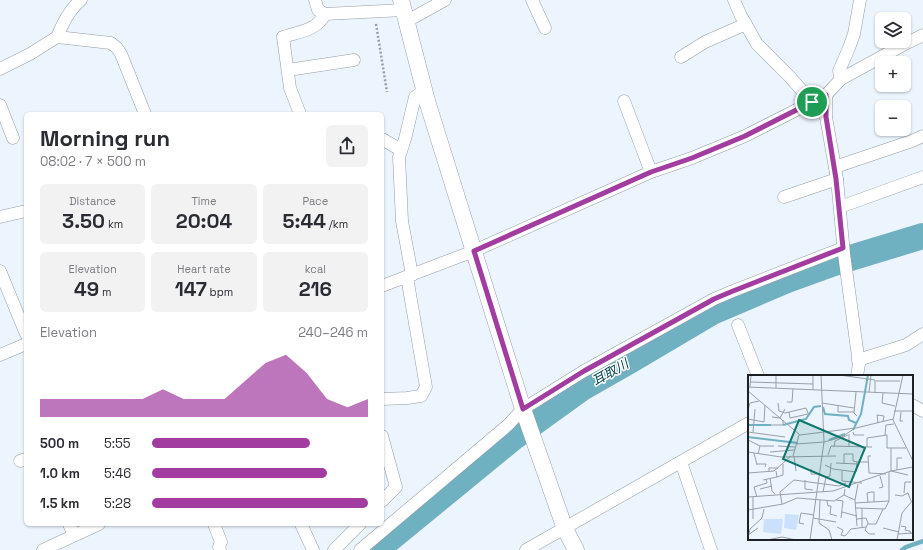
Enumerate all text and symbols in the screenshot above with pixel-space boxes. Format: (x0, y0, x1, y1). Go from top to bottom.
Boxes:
map controls (875, 12, 911, 136)
button: layers (875, 12, 911, 48)
button: + (875, 56, 911, 92)
pin (795, 85, 829, 119)
icon: arrive (801, 91, 823, 113)
button: − (875, 100, 911, 136)
text: Morning run (40, 124, 170, 152)
button: share (326, 125, 368, 167)
text: 08:02 · 7 × 500 m (40, 153, 146, 170)
text: Distance (69, 194, 116, 208)
text: Time (191, 194, 217, 208)
text: Pace (302, 194, 328, 208)
text: 3.50 (62, 208, 105, 234)
text: 20:04 (176, 208, 232, 234)
text: 5:44 (282, 208, 326, 234)
text: km (105, 217, 123, 231)
text: /km (326, 217, 348, 231)
text: Elevation (69, 262, 117, 276)
text: Heart rate (177, 262, 231, 276)
text: kcal (305, 262, 326, 276)
text: 49 (74, 276, 99, 302)
text: 147 (175, 276, 207, 302)
text: 216 (299, 276, 332, 302)
text: m (99, 285, 111, 299)
text: bpm (207, 285, 233, 299)
text: Elevation (40, 324, 97, 341)
text: 240–246 m (298, 324, 368, 341)
water label: 耳取川 (589, 354, 633, 390)
inset map (748, 375, 913, 540)
text: 500 m (40, 435, 79, 452)
text: 5:55 (104, 435, 131, 452)
text: 1.0 km (40, 465, 80, 482)
text: 5:46 (104, 465, 131, 482)
text: 1.5 km (40, 495, 79, 512)
text: 5:28 (104, 495, 131, 512)

